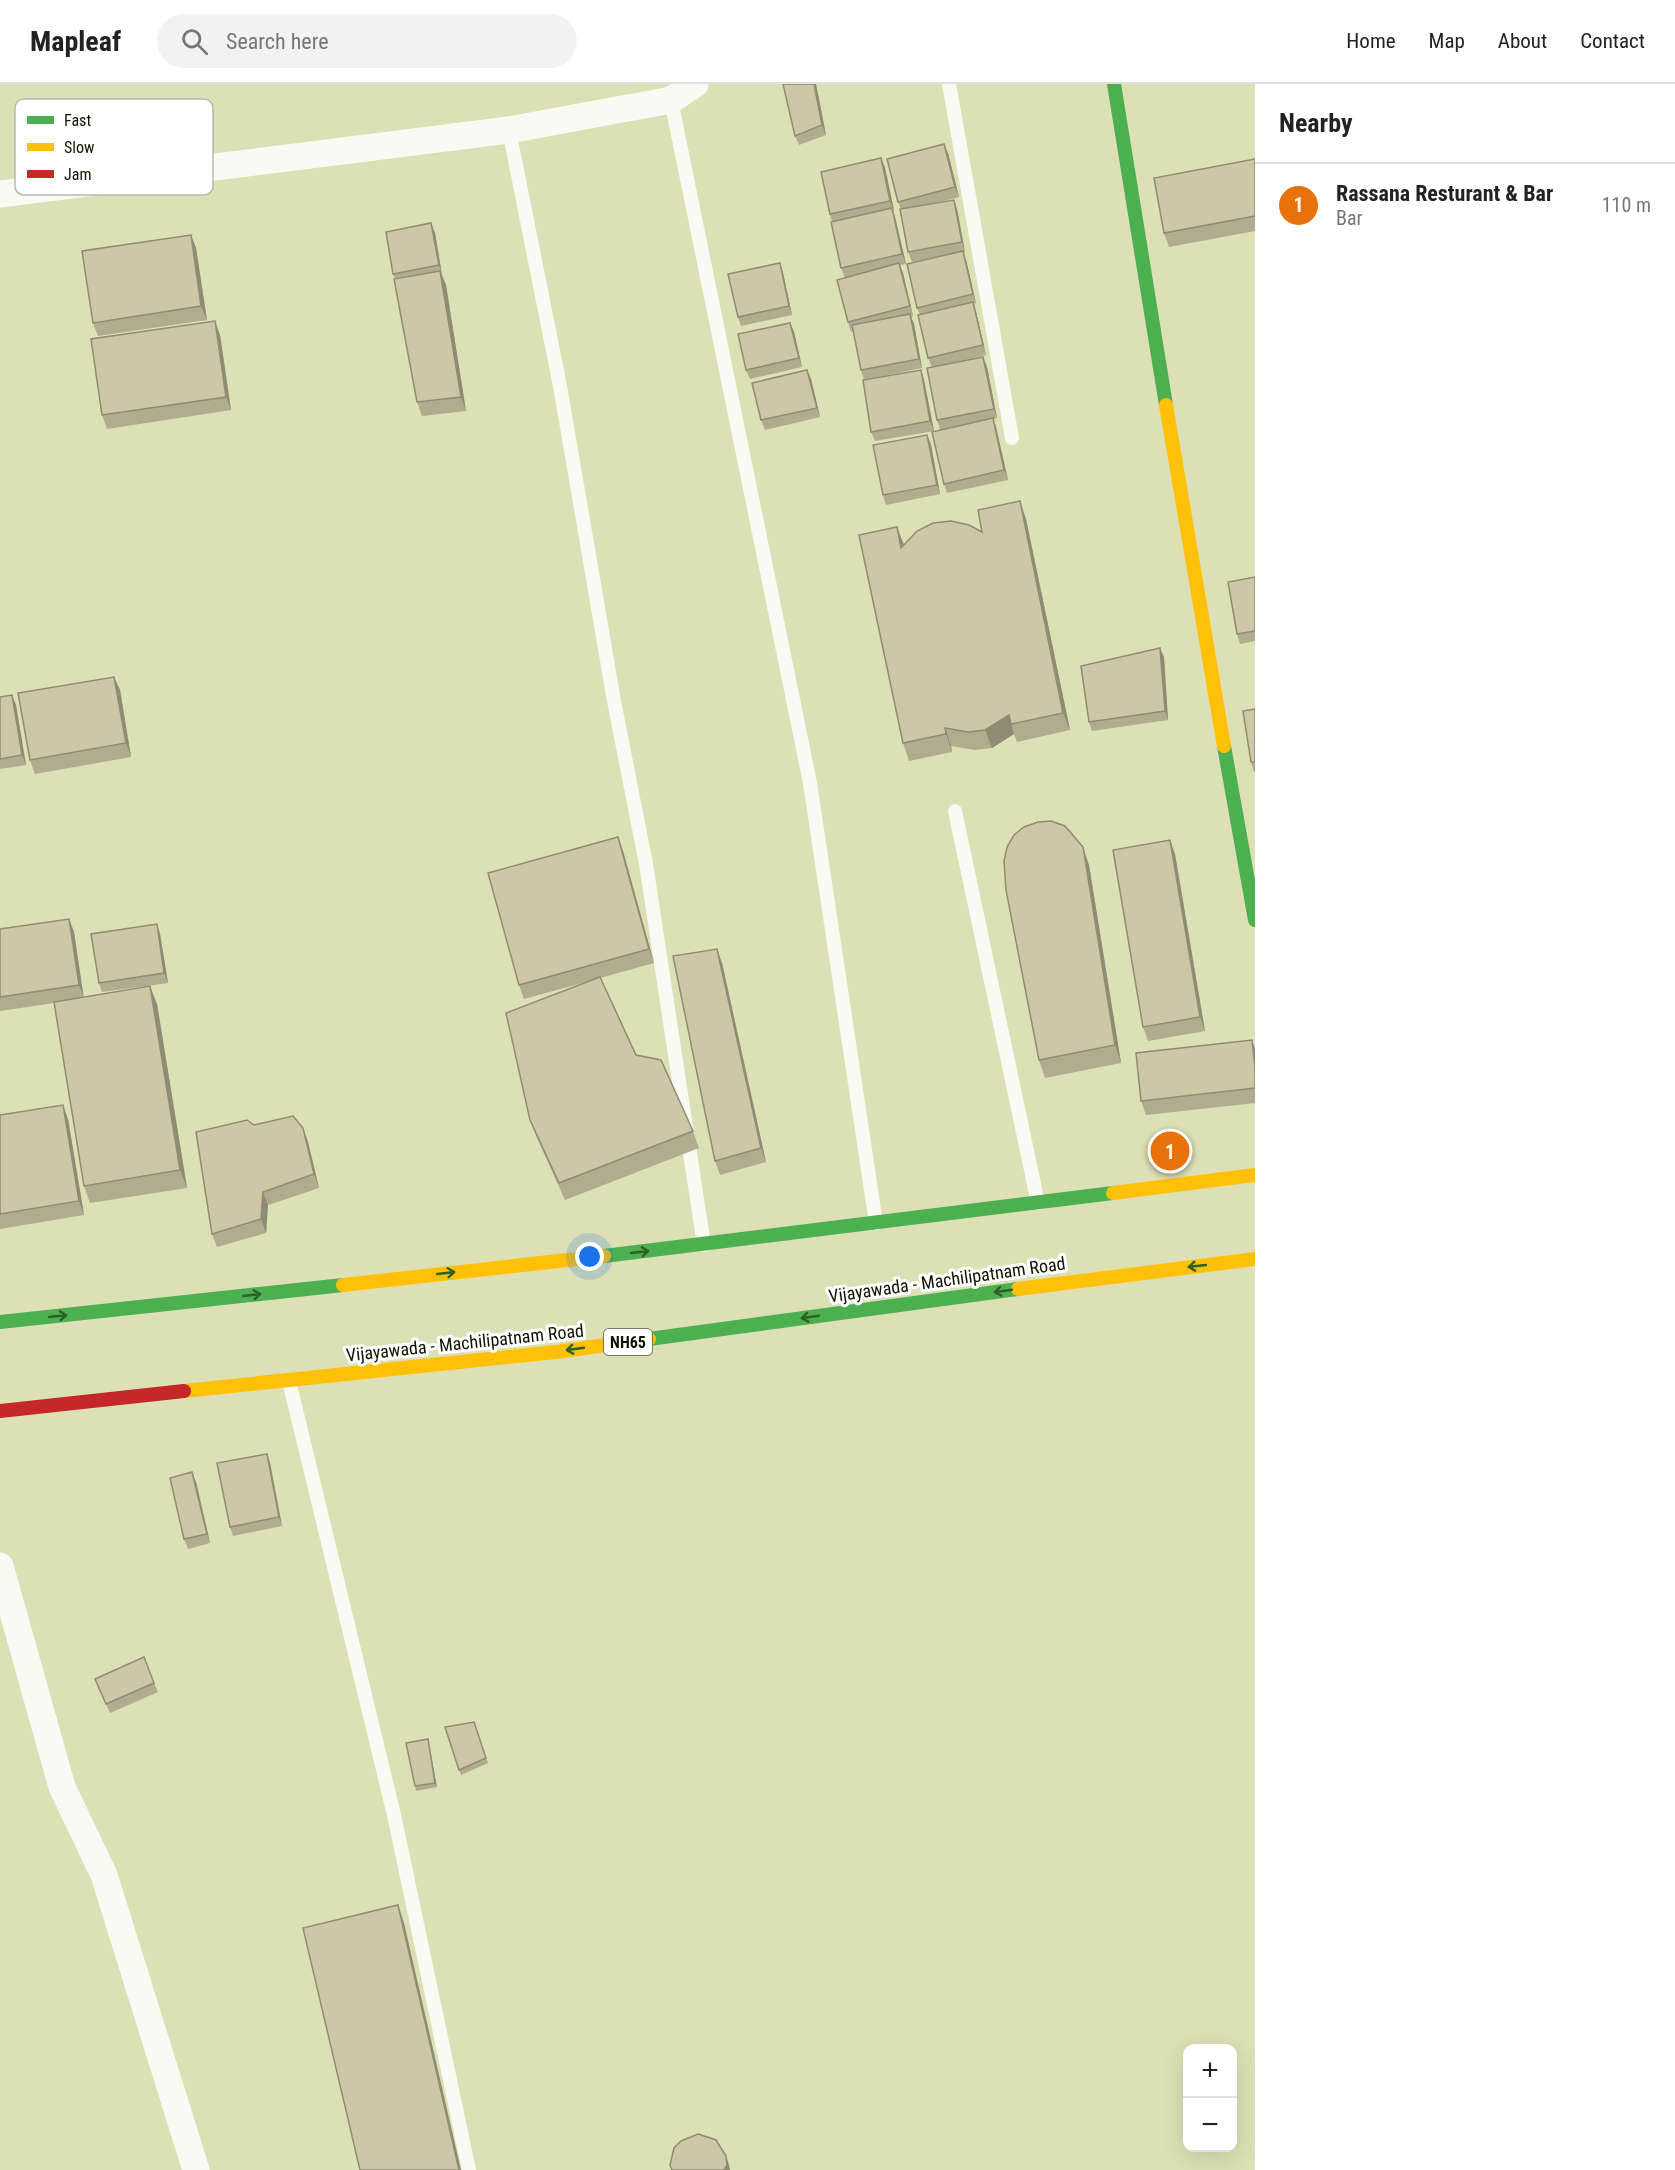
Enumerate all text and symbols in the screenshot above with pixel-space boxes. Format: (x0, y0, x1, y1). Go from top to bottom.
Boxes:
search box (157, 14, 577, 68)
text: Mapleaf (30, 25, 121, 58)
icon: search (178, 25, 211, 58)
text: Search here (226, 29, 328, 54)
text: Home (1346, 29, 1396, 53)
text: Map (1429, 29, 1465, 53)
text: About (1498, 29, 1547, 53)
text: Contact (1580, 29, 1645, 53)
legend (15, 99, 213, 195)
text: Nearby (1279, 108, 1353, 138)
text: Fast (64, 111, 91, 130)
text: Slow (64, 138, 94, 157)
text: Jam (64, 165, 91, 184)
text: Rassana Resturant & Bar (1336, 181, 1553, 206)
text: 1 (1293, 193, 1304, 217)
text: 110 m (1602, 193, 1651, 217)
text: Bar (1336, 206, 1363, 230)
pin: 1 (1150, 1128, 1190, 1174)
your location (575, 1242, 604, 1271)
one-way arrow (629, 1246, 649, 1257)
street label: Vijayawada - Machilipatnam Road (827, 1252, 1067, 1307)
one-way arrow (1187, 1260, 1207, 1271)
one-way arrow (435, 1268, 455, 1279)
one-way arrow (994, 1285, 1014, 1296)
one-way arrow (242, 1289, 261, 1300)
one-way arrow (48, 1310, 68, 1321)
one-way arrow (801, 1312, 821, 1323)
street label: Vijayawada - Machilipatnam Road (345, 1320, 585, 1365)
road number: NH65 (604, 1329, 652, 1355)
one-way arrow (566, 1344, 586, 1355)
map controls (1183, 2044, 1237, 2152)
button: + (1183, 2044, 1237, 2098)
button: − (1183, 2098, 1237, 2152)

